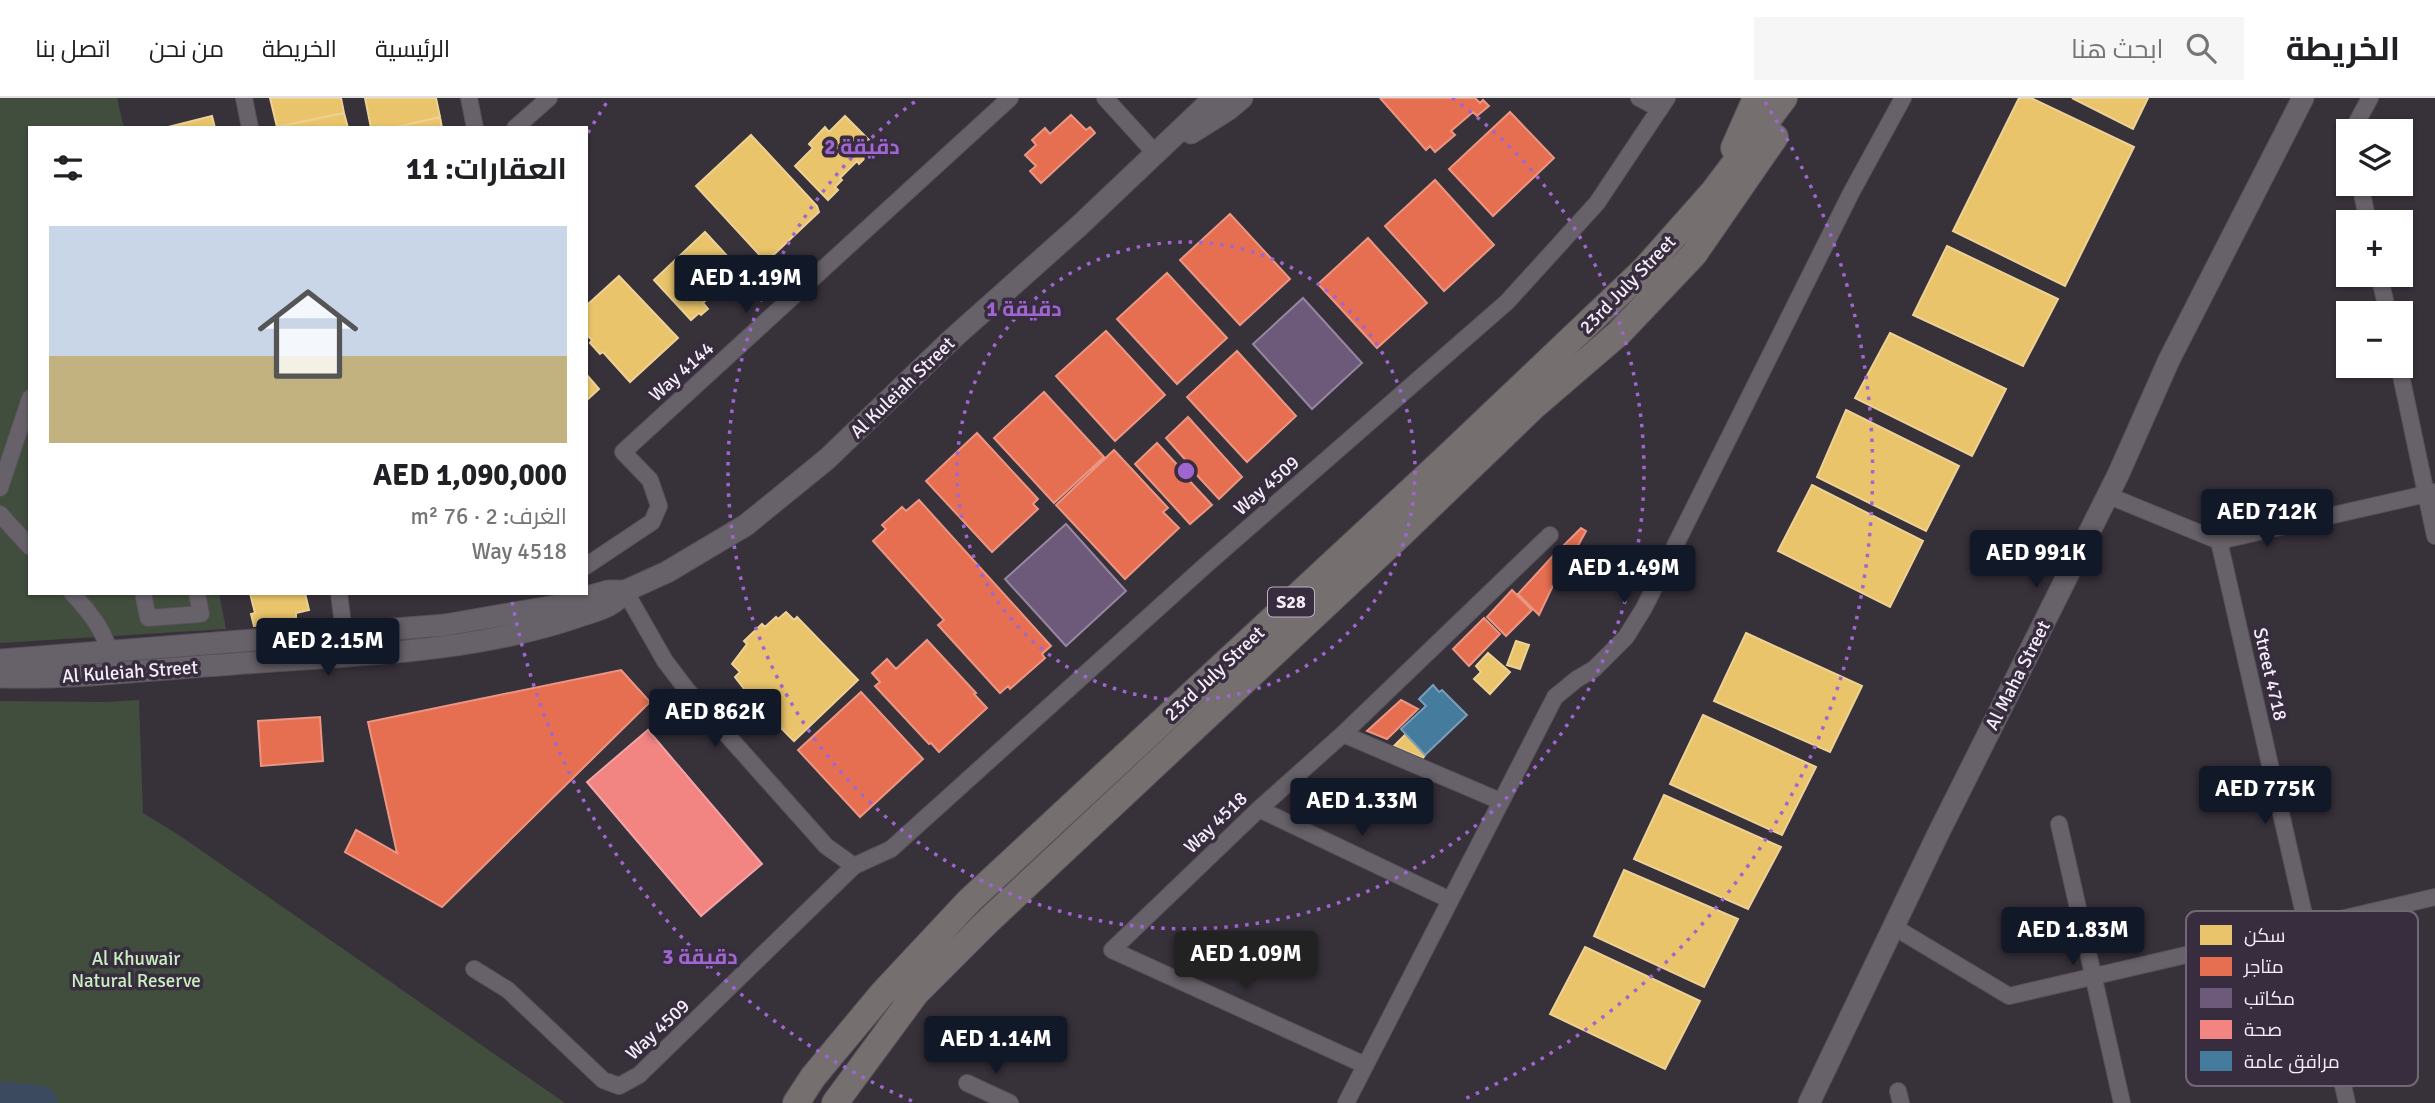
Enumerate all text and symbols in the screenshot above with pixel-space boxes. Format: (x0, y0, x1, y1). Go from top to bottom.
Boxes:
search box (1754, 17, 2244, 80)
icon: search (2182, 29, 2220, 67)
text: الخريطة (2286, 29, 2400, 70)
text: اتصل بنا (35, 34, 111, 64)
text: من نحن (149, 34, 224, 64)
text: الخريطة (262, 34, 337, 64)
text: الرئيسية (375, 34, 450, 64)
text: ابحث هنا (2071, 34, 2164, 66)
map controls (2336, 119, 2413, 378)
button: layers (2336, 119, 2413, 196)
text: 2 دقيقة (824, 134, 900, 160)
icon: filters (49, 149, 87, 187)
text: العقارات: 11 (406, 151, 567, 188)
button: + (2336, 210, 2413, 287)
street label: 23rd July Street (1574, 230, 1681, 339)
pin: AED 1.19M (666, 256, 826, 315)
text: AED 1.19M (690, 263, 802, 292)
icon: home (245, 271, 371, 397)
text: 1 دقيقة (986, 296, 1062, 322)
button: − (2336, 301, 2413, 378)
street label: Al Kuleiah Street (845, 332, 960, 444)
street label: Way 4144 (644, 336, 719, 407)
street label: Way 4509 (1229, 451, 1304, 521)
text: AED 1,090,000 (373, 457, 567, 494)
centre of rings (1174, 459, 1198, 483)
pin: AED 712K (2195, 490, 2339, 549)
text: AED 712K (2217, 497, 2317, 526)
text: الغرف: 2 · 76 m² (411, 502, 567, 531)
pin: AED 991K (1964, 531, 2108, 590)
text: Way 4518 (471, 537, 567, 566)
text: AED 991K (1986, 538, 2086, 567)
pin: AED 1.49M (1544, 546, 1704, 605)
text: AED 1.49M (1568, 553, 1680, 582)
road number: S28 (1268, 588, 1314, 616)
street label: Al Maha Street (1980, 616, 2056, 734)
pin: AED 2.15M (248, 618, 408, 678)
street label: 23rd July Street (1160, 621, 1270, 726)
street label: Street 4718 (2248, 625, 2292, 723)
text: AED 2.15M (272, 626, 384, 655)
street label: Al Kuleiah Street (61, 655, 199, 689)
pin: AED 862K (643, 690, 787, 749)
text: AED 862K (665, 697, 765, 726)
pin: AED 775K (2193, 766, 2337, 826)
text: AED 775K (2215, 774, 2315, 803)
pin: AED 1.33M (1282, 778, 1442, 838)
text: AED 1.33M (1306, 786, 1418, 815)
street label: Way 4518 (1179, 787, 1252, 859)
pin: AED 1.83M (1993, 908, 2153, 967)
legend (2186, 911, 2418, 1086)
text: AED 1.83M (2017, 915, 2129, 944)
text: سكن (2244, 924, 2286, 948)
pin: AED 1.09M (1166, 932, 1326, 991)
text: AED 1.09M (1190, 939, 1302, 968)
text: 3 دقيقة (662, 944, 738, 970)
park label: Al Khuwair Natural Reserve (71, 947, 201, 993)
text: متاجر (2243, 955, 2284, 979)
text: مكاتب (2244, 987, 2295, 1011)
street label: Way 4509 (621, 994, 695, 1065)
pin: AED 1.14M (916, 1016, 1076, 1076)
text: صحة (2244, 1018, 2282, 1042)
text: AED 1.14M (940, 1024, 1052, 1053)
text: مرافق عامة (2244, 1050, 2340, 1074)

